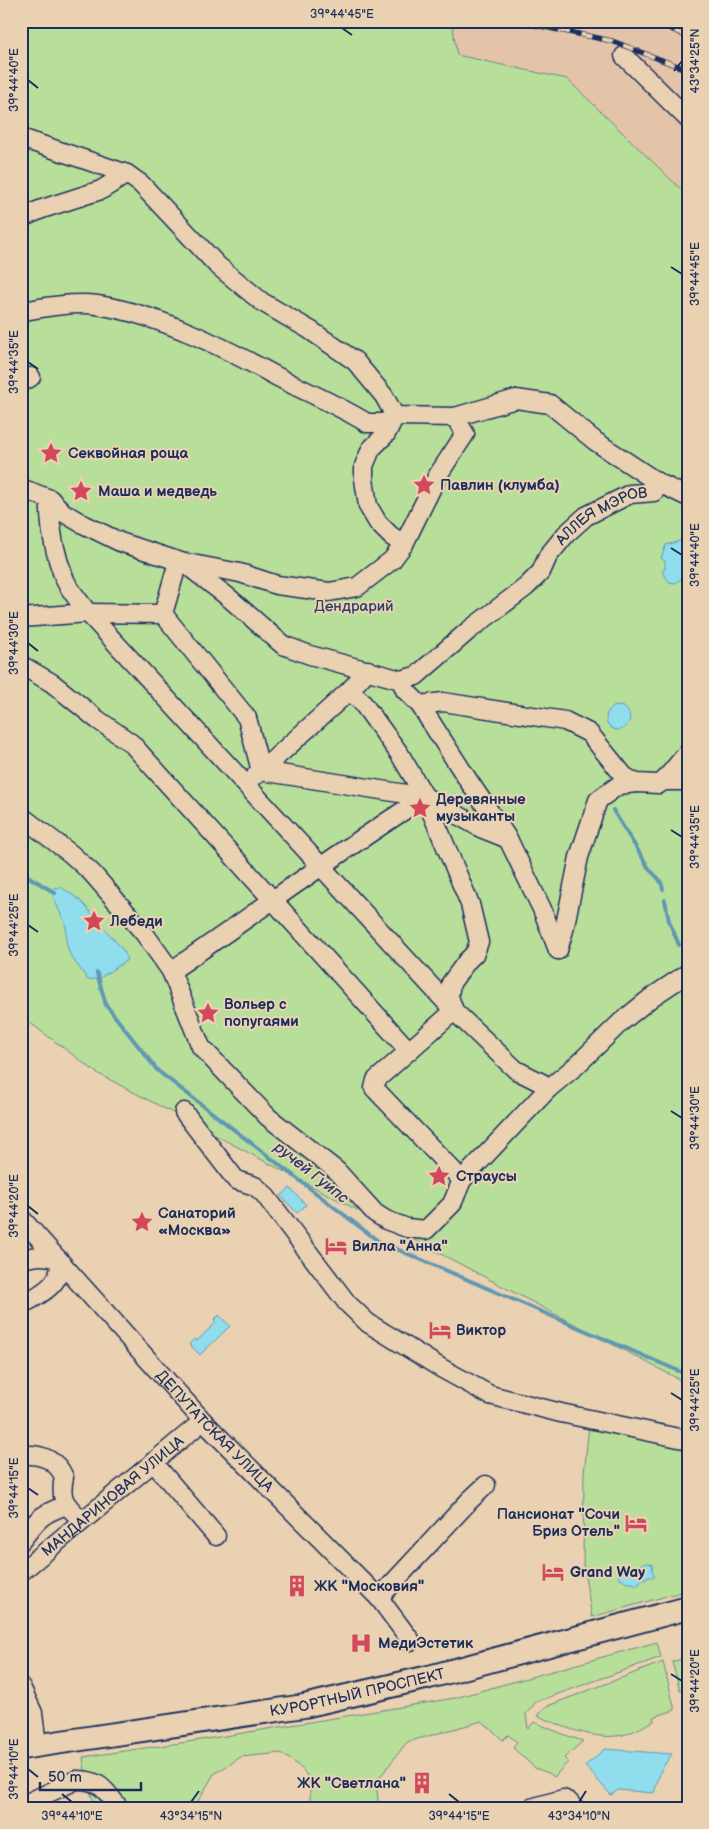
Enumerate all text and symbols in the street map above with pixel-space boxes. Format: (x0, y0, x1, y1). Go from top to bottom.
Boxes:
text: 39°44'45"E (310, 7, 374, 22)
text: 43°34'25"N (688, 29, 703, 93)
text: 39°44'40"E (7, 48, 22, 112)
text: 39°44'45"E (688, 242, 703, 306)
text: 39°44'35"E (7, 330, 22, 394)
place icon: Секвойная роща (38, 440, 64, 466)
place label: Секвойная роща (68, 444, 189, 463)
place icon: Павлин (клумба) (411, 472, 437, 498)
place label: Павлин (клумба) (440, 476, 560, 495)
place icon: Маша и медведь (68, 478, 94, 504)
place label: Маша и медведь (98, 482, 217, 501)
street label: АЛЛЕЯ МЭРОВ (551, 483, 649, 550)
text: 39°44'40"E (688, 523, 703, 587)
park label: Дендрарий (314, 597, 394, 616)
text: 39°44'30"E (7, 611, 22, 675)
place label: Деревянные музыканты (436, 790, 526, 826)
place icon: Деревянные музыканты (407, 795, 433, 821)
text: 39°44'35"E (688, 805, 703, 869)
text: 39°44'25"E (7, 893, 22, 957)
place icon: Лебеди (81, 908, 107, 934)
place label: Лебеди (109, 912, 163, 931)
place label: Вольер с попугаями (224, 995, 299, 1031)
place icon: Вольер с попугаями (195, 1000, 221, 1026)
text: 39°44'30"E (688, 1086, 703, 1150)
water label: ручей Гуипс (269, 1137, 352, 1208)
place icon: Страусы (426, 1163, 452, 1189)
place label: Страусы (456, 1167, 517, 1186)
text: 39°44'20"E (7, 1174, 22, 1238)
place label: Санаторий «Москва» (158, 1204, 236, 1240)
place icon: Санаторий «Москва» (129, 1209, 155, 1235)
hotel icon: Вилла "Анна" (323, 1233, 349, 1259)
place label: Вилла "Анна" (352, 1237, 448, 1256)
hotel icon: Виктор (427, 1317, 453, 1343)
place label: Виктор (456, 1321, 506, 1340)
street label: ДЕПУТАТСКАЯ УЛИЦА (152, 1366, 278, 1497)
text: 39°44'25"E (688, 1368, 703, 1432)
street label: МАНДАРИНОВАЯ УЛИЦА (38, 1431, 188, 1561)
text: 39°44'15"E (7, 1457, 22, 1519)
place label: Пансионат "Сочи Бриз Отель" (497, 1505, 620, 1541)
hotel icon: Пансионат "Сочи Бриз Отель" (623, 1510, 649, 1536)
hotel icon: Grand Way (540, 1559, 566, 1585)
place label: Grand Way (570, 1563, 645, 1582)
building icon: ЖК "Московия" (284, 1573, 310, 1599)
place label: ЖК "Московия" (314, 1577, 424, 1596)
hospital icon: МедиЭстетик (348, 1630, 374, 1656)
place label: МедиЭстетик (378, 1634, 474, 1653)
text: 39°44'20"E (688, 1649, 703, 1713)
street label: КУРОРТНЫЙ ПРОСПЕКТ (268, 1664, 447, 1720)
text: 39°44'10"E (7, 1738, 22, 1800)
scale bar (40, 1759, 141, 1791)
text: 50 m (48, 1768, 82, 1787)
building icon: ЖК "Светлана" (409, 1770, 435, 1796)
place label: ЖК "Светлана" (297, 1774, 406, 1793)
text: 39°44'10"E (41, 1809, 103, 1824)
text: 43°34'15"N (160, 1809, 222, 1824)
text: 39°44'15"E (428, 1809, 490, 1824)
text: 43°34'10"N (548, 1809, 610, 1824)

